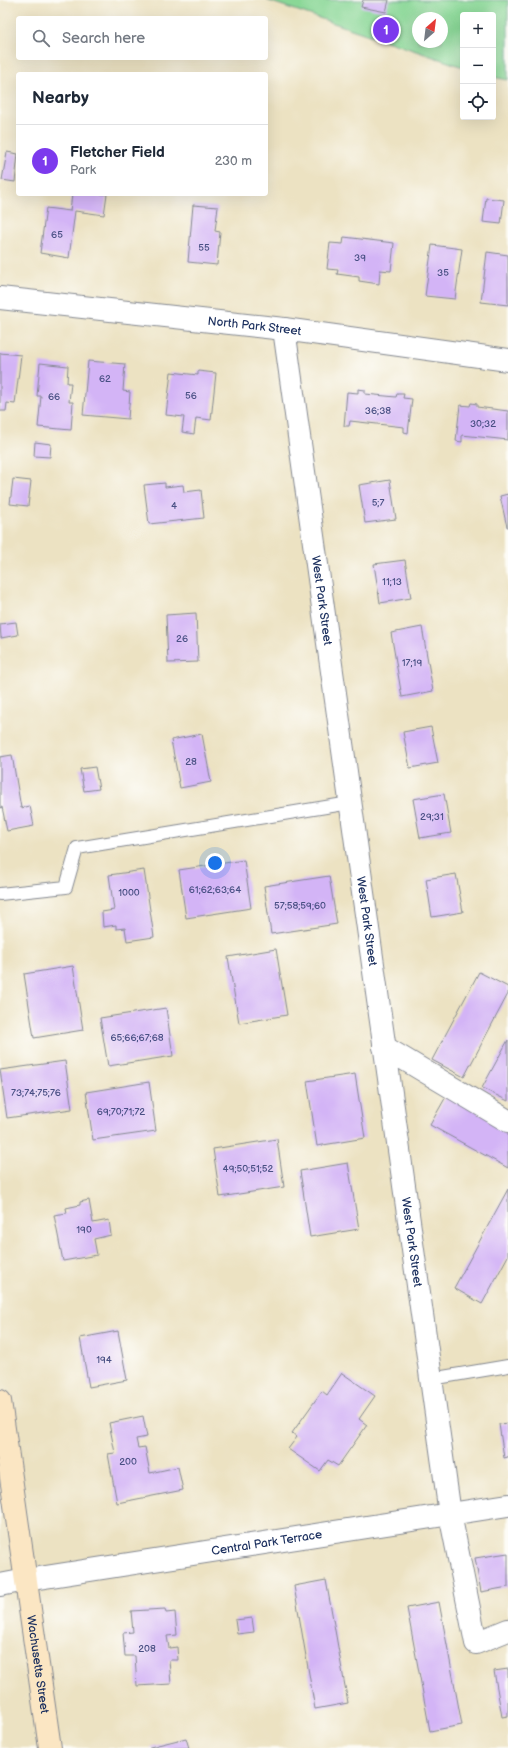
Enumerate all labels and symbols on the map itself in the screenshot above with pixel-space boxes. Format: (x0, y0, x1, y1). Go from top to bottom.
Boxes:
north arrow (412, 12, 448, 48)
pin: 1 (373, 15, 399, 45)
house number: 65 (51, 229, 63, 241)
house number: 55 (198, 242, 210, 254)
house number: 39 (354, 252, 366, 264)
house number: 35 (437, 267, 449, 279)
street label: North Park Street (207, 314, 302, 339)
house number: 62 (99, 373, 111, 385)
house number: 56 (185, 390, 197, 402)
house number: 66 (48, 391, 60, 403)
house number: 36;38 (365, 405, 391, 417)
house number: 30;32 (470, 418, 496, 430)
house number: 5;7 (372, 497, 384, 509)
house number: 4 (171, 500, 177, 512)
street label: West Park Street (308, 555, 335, 647)
house number: 11;13 (382, 576, 402, 588)
house number: 26 (176, 633, 188, 645)
house number: 17;19 (402, 657, 422, 669)
house number: 28 (185, 756, 197, 768)
house number: 29;31 (420, 811, 444, 823)
your location (205, 853, 225, 873)
street label: West Park Street (353, 875, 380, 967)
house number: 61;62;63;64 (189, 884, 241, 896)
house number: 1000 (118, 887, 140, 899)
house number: 57;58;59;60 (274, 900, 326, 912)
house number: 65;66;67;68 (110, 1032, 164, 1044)
house number: 73;74;75;76 (11, 1087, 61, 1099)
house number: 69;70;71;72 (97, 1106, 145, 1118)
house number: 49;50;51;52 (223, 1163, 274, 1175)
street label: West Park Street (398, 1196, 425, 1288)
house number: 190 (76, 1224, 92, 1236)
house number: 194 (96, 1354, 112, 1366)
house number: 200 (119, 1456, 137, 1468)
street label: Central Park Terrace (210, 1527, 323, 1559)
street label: Wachusetts Street (23, 1614, 52, 1715)
house number: 208 (138, 1643, 156, 1655)

